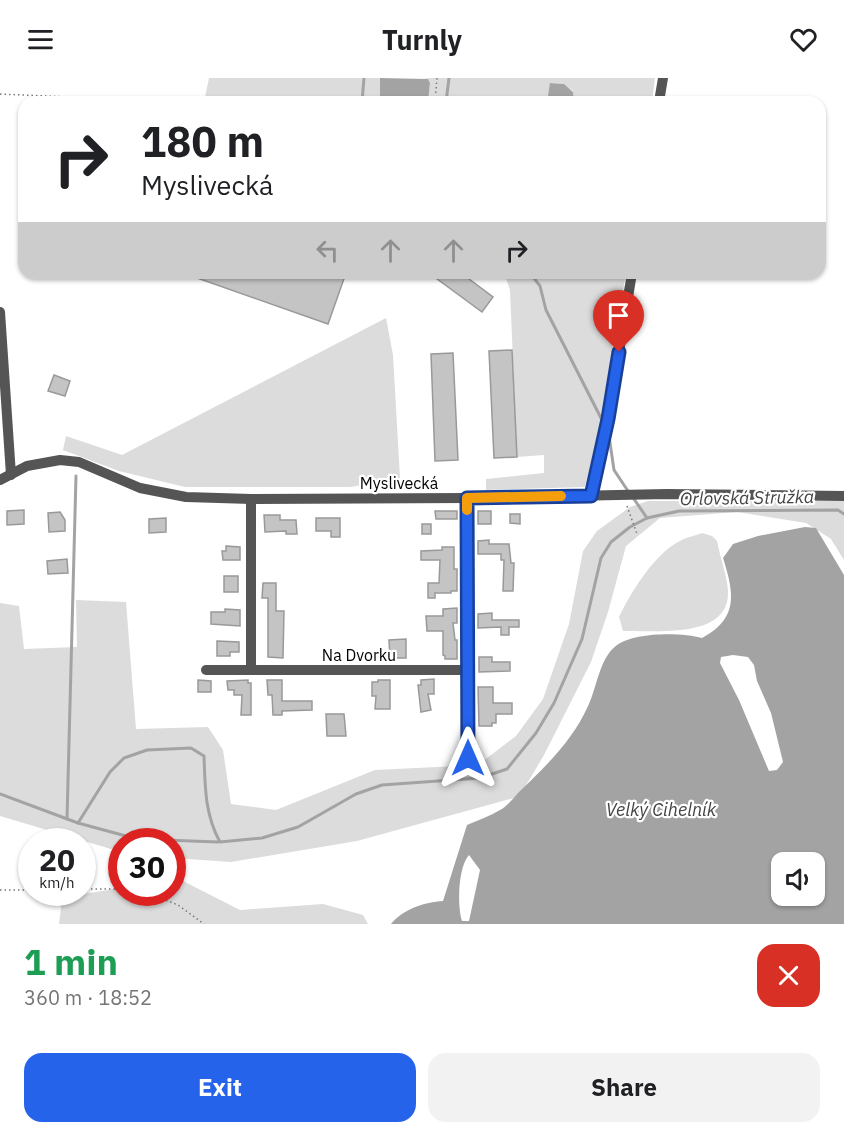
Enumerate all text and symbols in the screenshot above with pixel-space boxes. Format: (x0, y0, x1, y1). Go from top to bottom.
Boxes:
text: Turnly (382, 22, 462, 57)
icon: menu (24, 23, 57, 56)
icon: heart (787, 23, 820, 56)
text: 180 m (141, 114, 264, 169)
icon: right (42, 120, 120, 198)
text: Myslivecká (141, 167, 274, 202)
icon: left (311, 234, 344, 267)
icon: ahead (374, 234, 407, 267)
icon: ahead (437, 234, 470, 267)
icon: right (500, 234, 533, 267)
pin (593, 290, 644, 352)
icon: arrive (602, 299, 635, 332)
street label: Myslivecká (360, 473, 439, 493)
water label: Orlovská Stružka (680, 485, 814, 510)
street label: Na Dvorku (322, 645, 396, 665)
position arrow (436, 726, 500, 790)
water label: Velký Cihelník (606, 798, 717, 821)
speed limit sign: 30 (108, 828, 186, 906)
text: 20 (39, 840, 75, 879)
map controls (771, 852, 825, 906)
button: sound (771, 852, 825, 906)
text: km/h (39, 873, 75, 892)
text: 1 min (24, 938, 118, 985)
button: close (757, 944, 820, 1007)
text: 360 m · 18:52 (24, 984, 152, 1011)
button: Exit (24, 1053, 416, 1122)
button: Share (428, 1053, 820, 1122)

